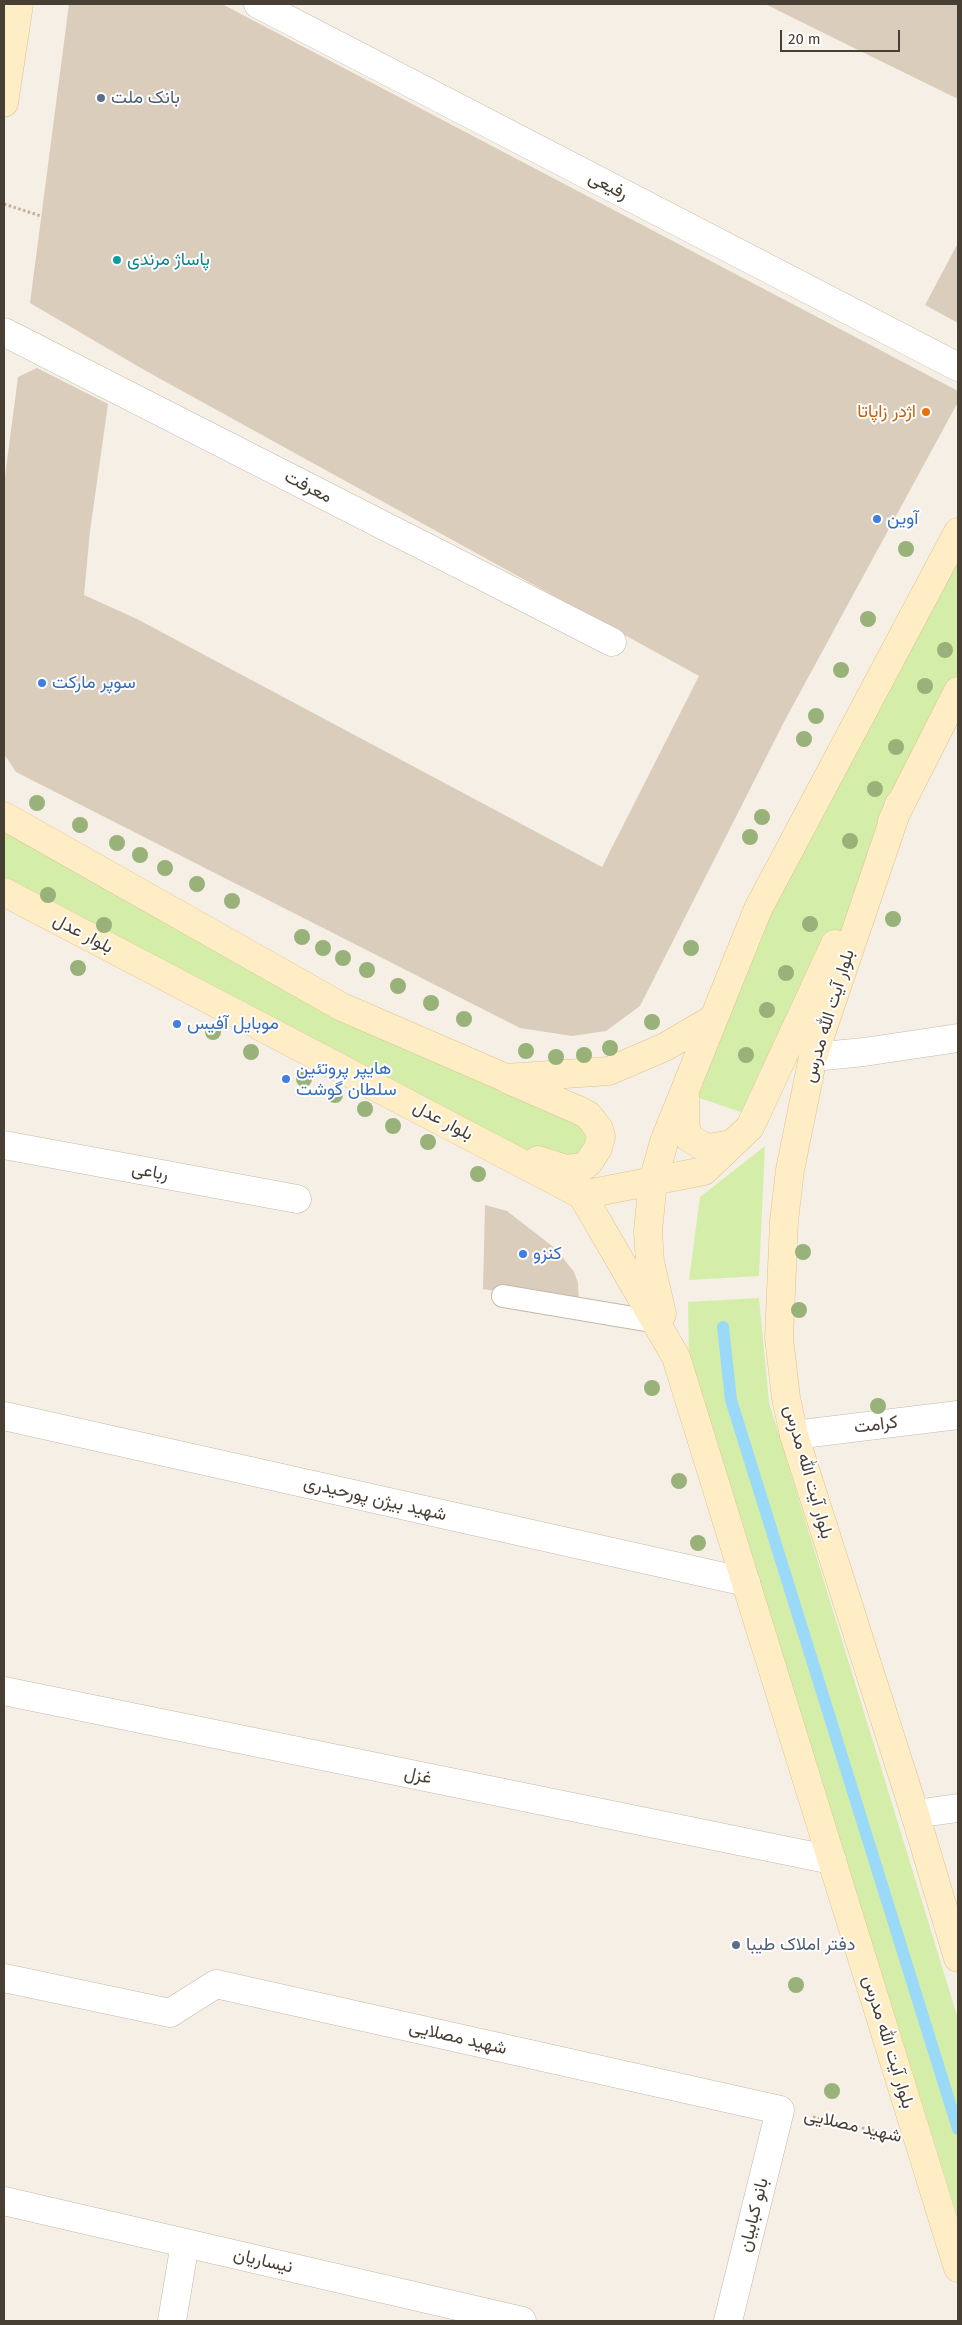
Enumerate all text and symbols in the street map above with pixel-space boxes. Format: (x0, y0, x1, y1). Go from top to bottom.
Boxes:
scale bar (782, 20, 902, 52)
text: 20 m (788, 30, 821, 48)
place label: بانک ملت (111, 87, 180, 109)
marker: بانک ملت (95, 92, 107, 104)
street label: رفیعی (585, 167, 631, 205)
place label: پاساژ مرندی (127, 249, 210, 271)
marker: پاساژ مرندی (111, 254, 123, 266)
place label: اژدر زاپاتا (857, 401, 916, 423)
marker: اژدر زاپاتا (920, 406, 932, 418)
street label: معرفت (281, 466, 335, 508)
place label: آوین (887, 508, 918, 530)
marker: آوین (871, 513, 883, 525)
place label: سوپر مارکت (52, 672, 136, 694)
marker: سوپر مارکت (36, 677, 48, 689)
street label: بلوار عدل (49, 909, 117, 959)
street label: بلوار آیت الله مدرس (798, 947, 860, 1085)
place label: موبایل آفیس (187, 1013, 279, 1035)
marker: موبایل آفیس (171, 1018, 183, 1030)
place label: هایپر پروتئین سلطان گوشت (296, 1058, 397, 1100)
marker: هایپر پروتئین سلطان گوشت (280, 1073, 292, 1085)
street label: بلوار عدل (409, 1096, 477, 1146)
street label: رباعی (130, 1158, 170, 1186)
place label: کنزو (533, 1243, 562, 1265)
marker: کنزو (517, 1248, 529, 1260)
street label: بلوار آیت الله مدرس (779, 1403, 837, 1541)
street label: کرامت (853, 1412, 899, 1438)
street label: شهید بیژن پورحیدری (301, 1472, 449, 1526)
street label: غزل (402, 1763, 434, 1789)
place label: دفتر املاک طیبا (746, 1934, 855, 1956)
marker: دفتر املاک طیبا (730, 1939, 742, 1951)
street label: بلوار آیت الله مدرس (857, 1973, 919, 2111)
street label: شهید مصلایی (407, 2016, 509, 2060)
street label: شهید مصلایی (802, 2104, 904, 2148)
street label: بانو کبابیان (734, 2176, 774, 2254)
street label: نیساریان (231, 2244, 295, 2278)

